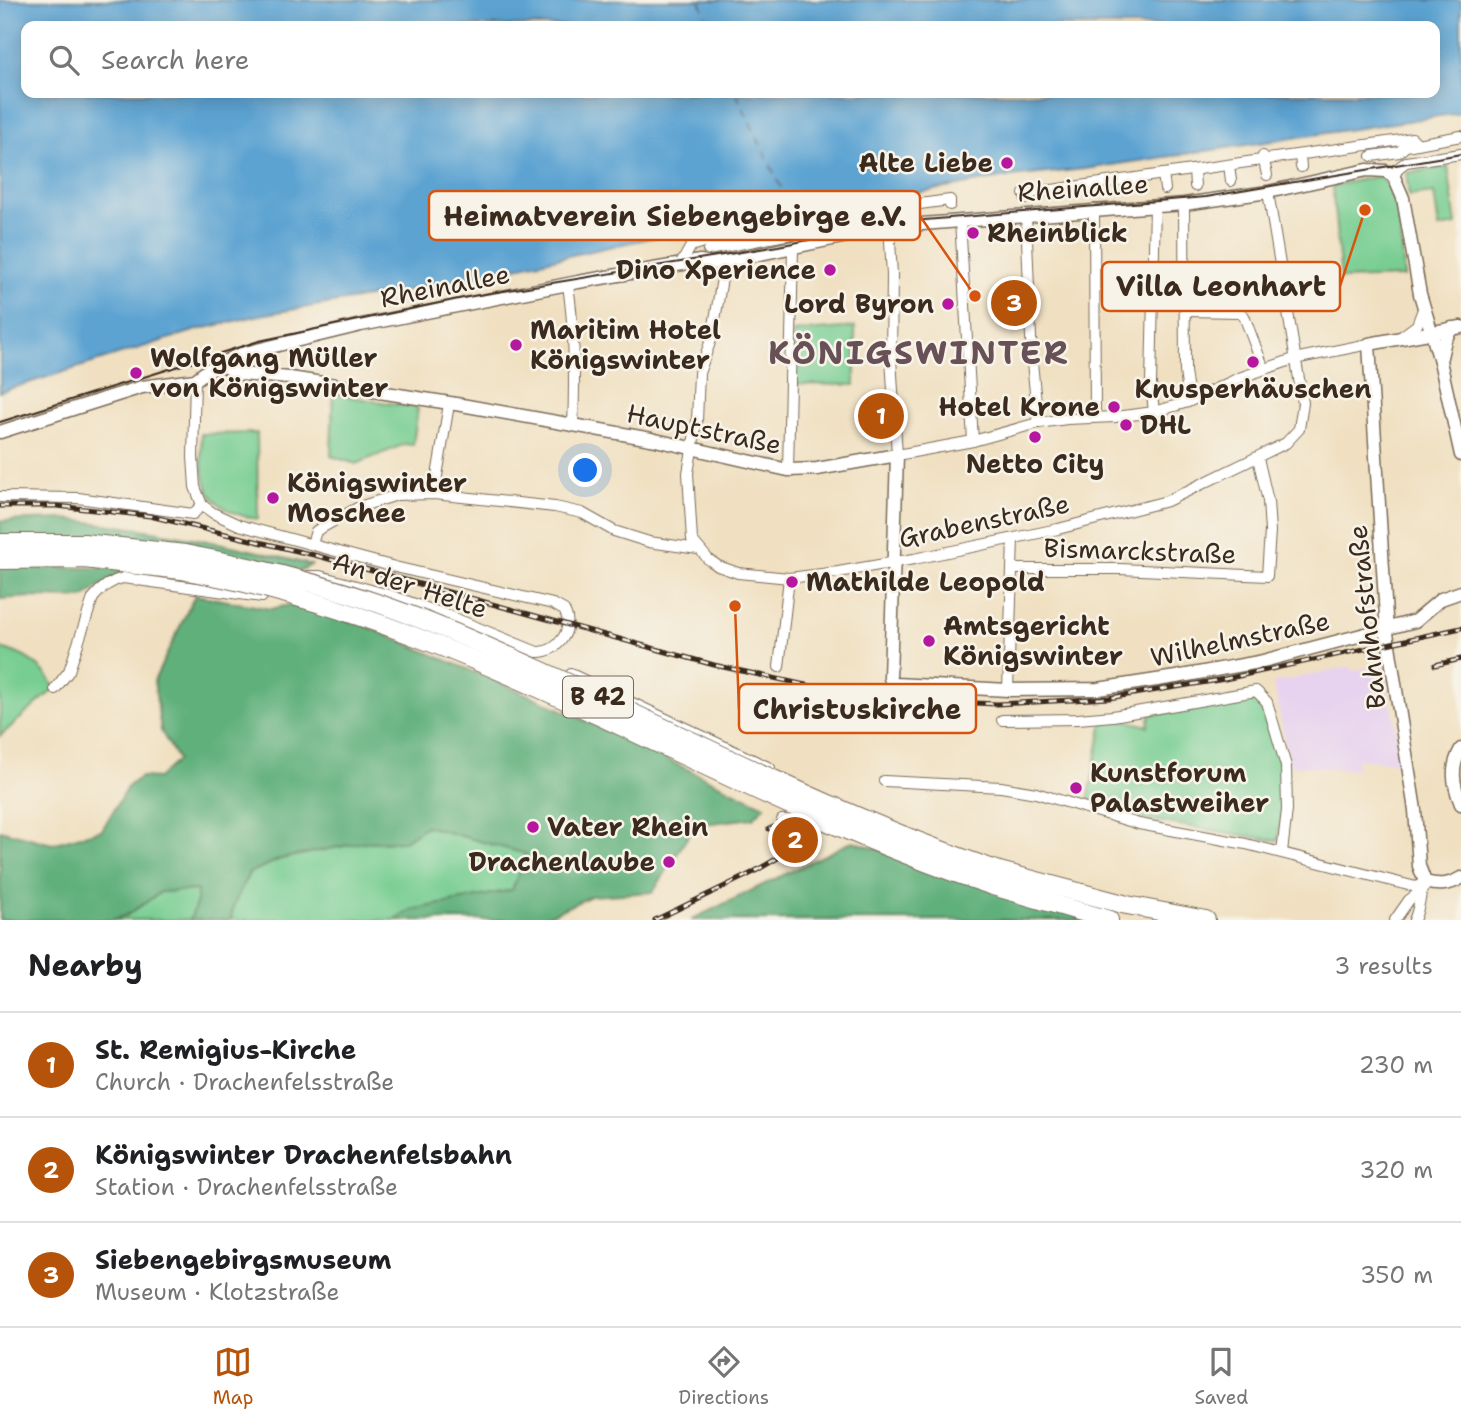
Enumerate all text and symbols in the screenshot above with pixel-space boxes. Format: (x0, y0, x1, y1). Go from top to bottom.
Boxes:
search box (21, 21, 1440, 98)
icon: search (45, 41, 83, 79)
text: Search here (101, 42, 250, 77)
place label: Alte Liebe (858, 145, 993, 180)
marker: Alte Liebe (999, 155, 1015, 171)
street label: Rheinallee (1016, 165, 1150, 210)
callout: Heimatverein Siebengebirge e.V. (429, 191, 920, 240)
text: Heimatverein Siebengebirge e.V. (443, 197, 907, 235)
place label: Rheinblick (987, 215, 1128, 250)
marker: Rheinblick (965, 225, 981, 241)
place label: Dino Xperience (616, 252, 816, 287)
street label: Rheinallee (377, 256, 513, 315)
marker: Dino Xperience (822, 262, 838, 278)
callout: Villa Leonhart (1102, 262, 1340, 311)
text: Villa Leonhart (1116, 267, 1326, 305)
pin: 3 (991, 277, 1037, 329)
place label: Lord Byron (784, 286, 934, 321)
marker: Lord Byron (940, 296, 956, 312)
place label: Maritim Hotel Königswinter (530, 312, 721, 377)
district label: KÖNIGSWINTER (768, 330, 1070, 375)
marker: Maritim Hotel Königswinter (508, 337, 524, 353)
place label: Wolfgang Müller von Königswinter (150, 340, 389, 405)
marker: Knusperhäuschen (1245, 354, 1261, 370)
marker: Wolfgang Müller von Königswinter (128, 365, 144, 381)
place label: Knusperhäuschen (1134, 371, 1372, 406)
place label: Hotel Krone (939, 389, 1100, 424)
pin: 1 (858, 390, 904, 442)
street label: Hauptstraße (624, 395, 785, 462)
marker: Hotel Krone (1106, 399, 1122, 415)
place label: DHL (1140, 407, 1191, 442)
marker: DHL (1118, 417, 1134, 433)
marker: Netto City (1027, 429, 1043, 445)
place label: Netto City (966, 446, 1104, 481)
your location (568, 453, 602, 487)
place label: Königswinter Moschee (287, 465, 467, 530)
street label: Grabenstraße (895, 485, 1073, 556)
marker: Königswinter Moschee (265, 490, 281, 506)
street label: Bahnhofstraße (1339, 523, 1394, 711)
street label: Bismarckstraße (1043, 530, 1237, 571)
street label: An der Helte (328, 543, 492, 626)
place label: Mathilde Leopold (806, 564, 1045, 599)
marker: Mathilde Leopold (784, 574, 800, 590)
street label: Wilhelmstraße (1147, 602, 1333, 675)
place label: Amtsgericht Königswinter (943, 608, 1123, 673)
marker: Amtsgericht Königswinter (921, 633, 937, 649)
road number: B 42 (563, 676, 633, 718)
callout: Christuskirche (739, 684, 976, 733)
text: Christuskirche (753, 690, 962, 728)
place label: Kunstforum Palastweiher (1090, 755, 1269, 820)
marker: Kunstforum Palastweiher (1068, 780, 1084, 796)
place label: Vater Rhein (547, 809, 708, 844)
pin: 2 (772, 814, 818, 866)
marker: Vater Rhein (525, 819, 541, 835)
place label: Drachenlaube (469, 844, 655, 879)
marker: Drachenlaube (661, 854, 677, 870)
text: Nearby (28, 945, 143, 986)
text: 3 results (1334, 951, 1433, 981)
text: St. Remigius-Kirche (95, 1032, 356, 1067)
text: 1 (46, 1050, 56, 1080)
text: 230 m (1359, 1050, 1433, 1080)
text: Church · Drachenfelsstraße (95, 1067, 394, 1097)
text: Königswinter Drachenfelsbahn (95, 1137, 512, 1172)
text: 2 (43, 1155, 59, 1185)
text: 320 m (1359, 1155, 1433, 1185)
text: Station · Drachenfelsstraße (95, 1172, 398, 1202)
text: Siebengebirgsmuseum (95, 1242, 391, 1277)
text: 3 (43, 1260, 59, 1290)
text: 350 m (1360, 1260, 1433, 1290)
text: Museum · Klotzstraße (95, 1277, 339, 1307)
tab: Map (213, 1343, 253, 1410)
tab: Directions (679, 1343, 769, 1410)
tab: Saved (1194, 1343, 1248, 1410)

